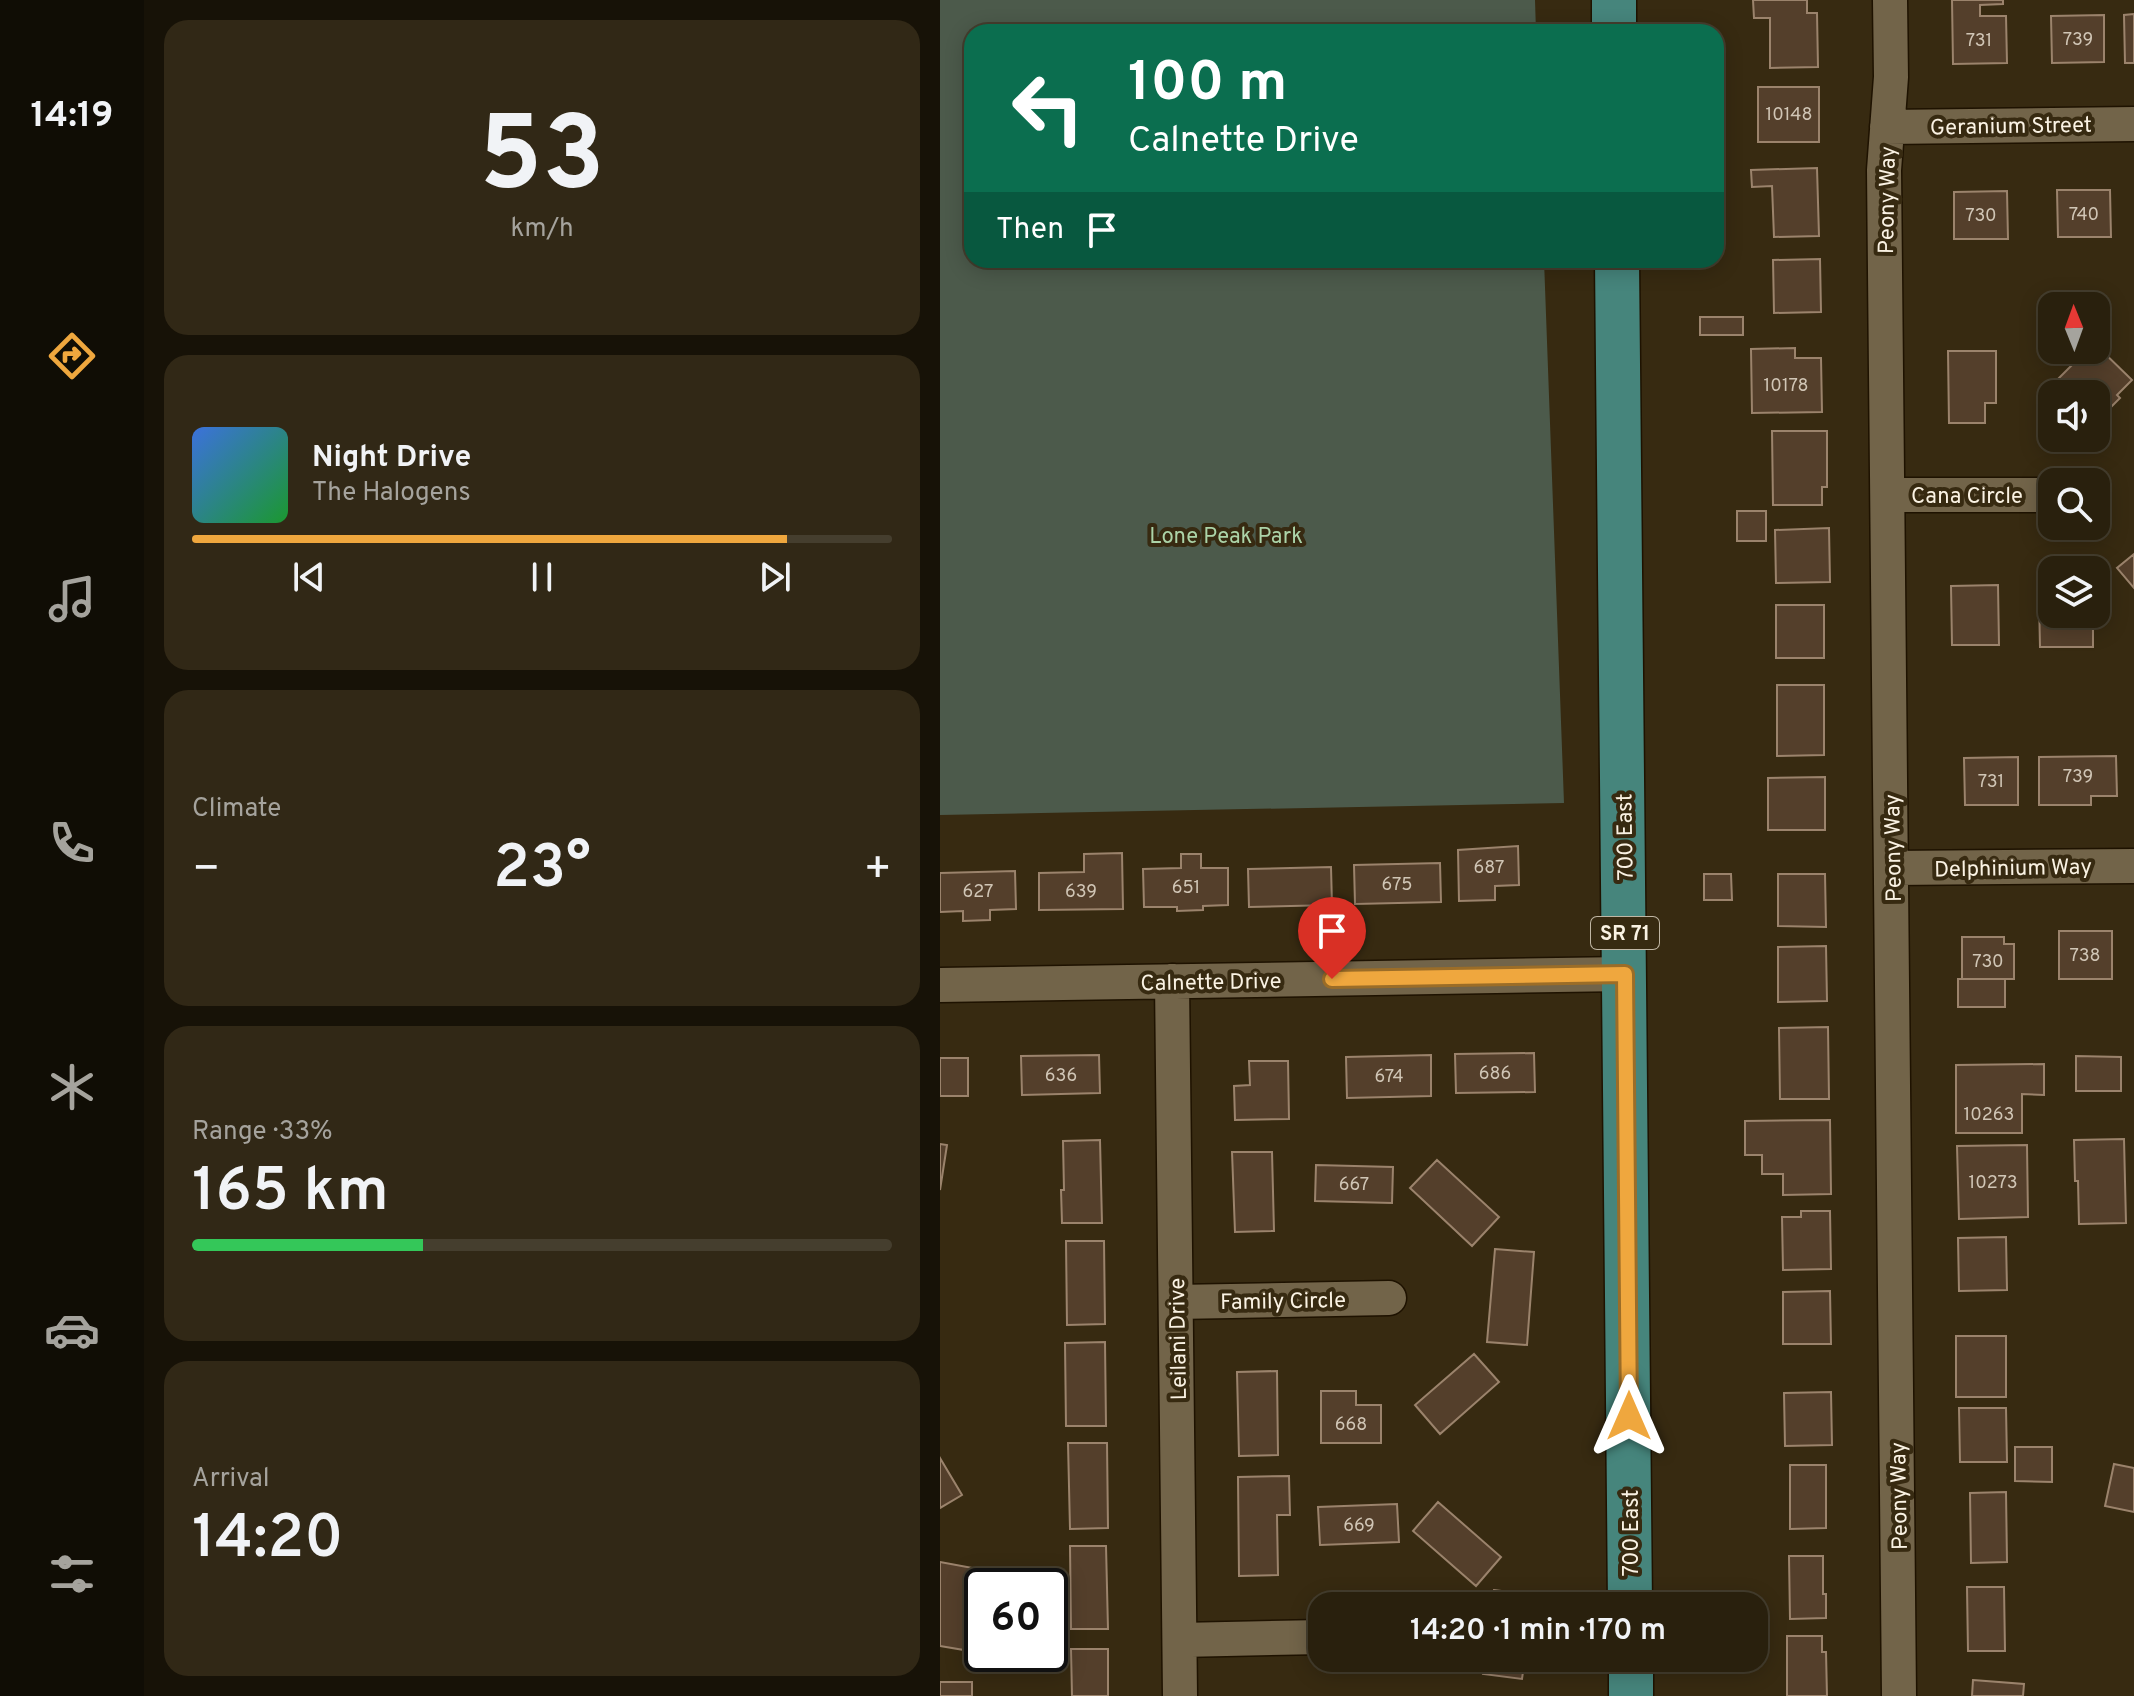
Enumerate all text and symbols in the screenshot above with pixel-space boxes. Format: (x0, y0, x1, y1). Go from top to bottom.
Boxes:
house number: 739 (2063, 29, 2093, 52)
house number: 731 (1966, 30, 1992, 53)
text: 100 m (1128, 50, 1287, 120)
icon: left (996, 56, 1100, 160)
text: 14:19 (31, 94, 113, 140)
text: 53 (479, 95, 605, 227)
house number: 10148 (1766, 104, 1812, 127)
street label: Geranium Street (1930, 113, 2092, 142)
text: Calnette Drive (1128, 119, 1359, 165)
street label: Peony Way (1874, 146, 1903, 254)
house number: 740 (2069, 204, 2099, 227)
house number: 730 (1965, 205, 1997, 228)
icon: arrive (1080, 208, 1124, 252)
text: Then (996, 212, 1064, 249)
text: km/h (510, 213, 574, 246)
north arrow (2038, 292, 2110, 364)
map controls (2038, 292, 2110, 628)
icon: directions (44, 328, 100, 384)
house number: 10178 (1764, 375, 1808, 398)
button: sound (2038, 380, 2110, 452)
text: Night Drive (312, 440, 471, 477)
button: search (2038, 468, 2110, 540)
text: The Halogens (312, 477, 471, 510)
street label: Cana Circle (1911, 484, 2023, 511)
park label: Lone Peak Park (1149, 524, 1303, 551)
icon: previous (287, 555, 331, 599)
icon: pause (520, 555, 564, 599)
icon: next (753, 555, 797, 599)
button: layers (2038, 556, 2110, 628)
icon: music (44, 571, 100, 627)
house number: 739 (2063, 766, 2093, 789)
house number: 731 (1978, 771, 2004, 794)
text: Climate (192, 793, 281, 826)
street label: 700 East (1612, 793, 1641, 881)
street label: Peony Way (1880, 794, 1909, 902)
icon: phone (44, 815, 100, 871)
text: 23° (493, 833, 591, 909)
text: − (192, 843, 220, 899)
text: + (864, 843, 892, 899)
street label: Delphinium Way (1934, 855, 2092, 884)
house number: 687 (1474, 857, 1504, 880)
house number: 675 (1382, 874, 1412, 897)
house number: 651 (1172, 877, 1200, 900)
house number: 627 (963, 881, 993, 904)
house number: 639 (1065, 881, 1097, 904)
pin (1298, 897, 1366, 979)
icon: arrive (1310, 909, 1354, 953)
road number: SR 71 (1591, 917, 1659, 949)
house number: 738 (2070, 945, 2100, 968)
house number: 730 (1972, 951, 2004, 974)
street label: Calnette Drive (1140, 969, 1282, 998)
icon: climate (44, 1059, 100, 1115)
house number: 686 (1479, 1063, 1511, 1086)
house number: 636 (1045, 1065, 1077, 1088)
house number: 674 (1374, 1066, 1404, 1089)
house number: 10263 (1964, 1104, 2014, 1127)
text: Range · 33% (192, 1116, 333, 1149)
text: 165 km (192, 1156, 389, 1232)
house number: 10273 (1968, 1172, 2018, 1195)
house number: 667 (1339, 1174, 1369, 1197)
street label: Leilani Drive (1165, 1277, 1194, 1400)
street label: Family Circle (1220, 1288, 1346, 1317)
icon: car (44, 1302, 100, 1358)
position arrow (1587, 1374, 1671, 1458)
house number: 668 (1335, 1414, 1367, 1437)
street label: Peony Way (1886, 1442, 1915, 1550)
text: Arrival (192, 1463, 270, 1496)
street label: 700 East (1619, 1489, 1646, 1577)
text: 14:20 (192, 1503, 343, 1579)
house number: 669 (1343, 1515, 1375, 1538)
icon: filters (44, 1546, 100, 1602)
speed limit sign: 60 (964, 1568, 1068, 1672)
text: 14:20 · 1 min · 170 m (1410, 1613, 1666, 1650)

